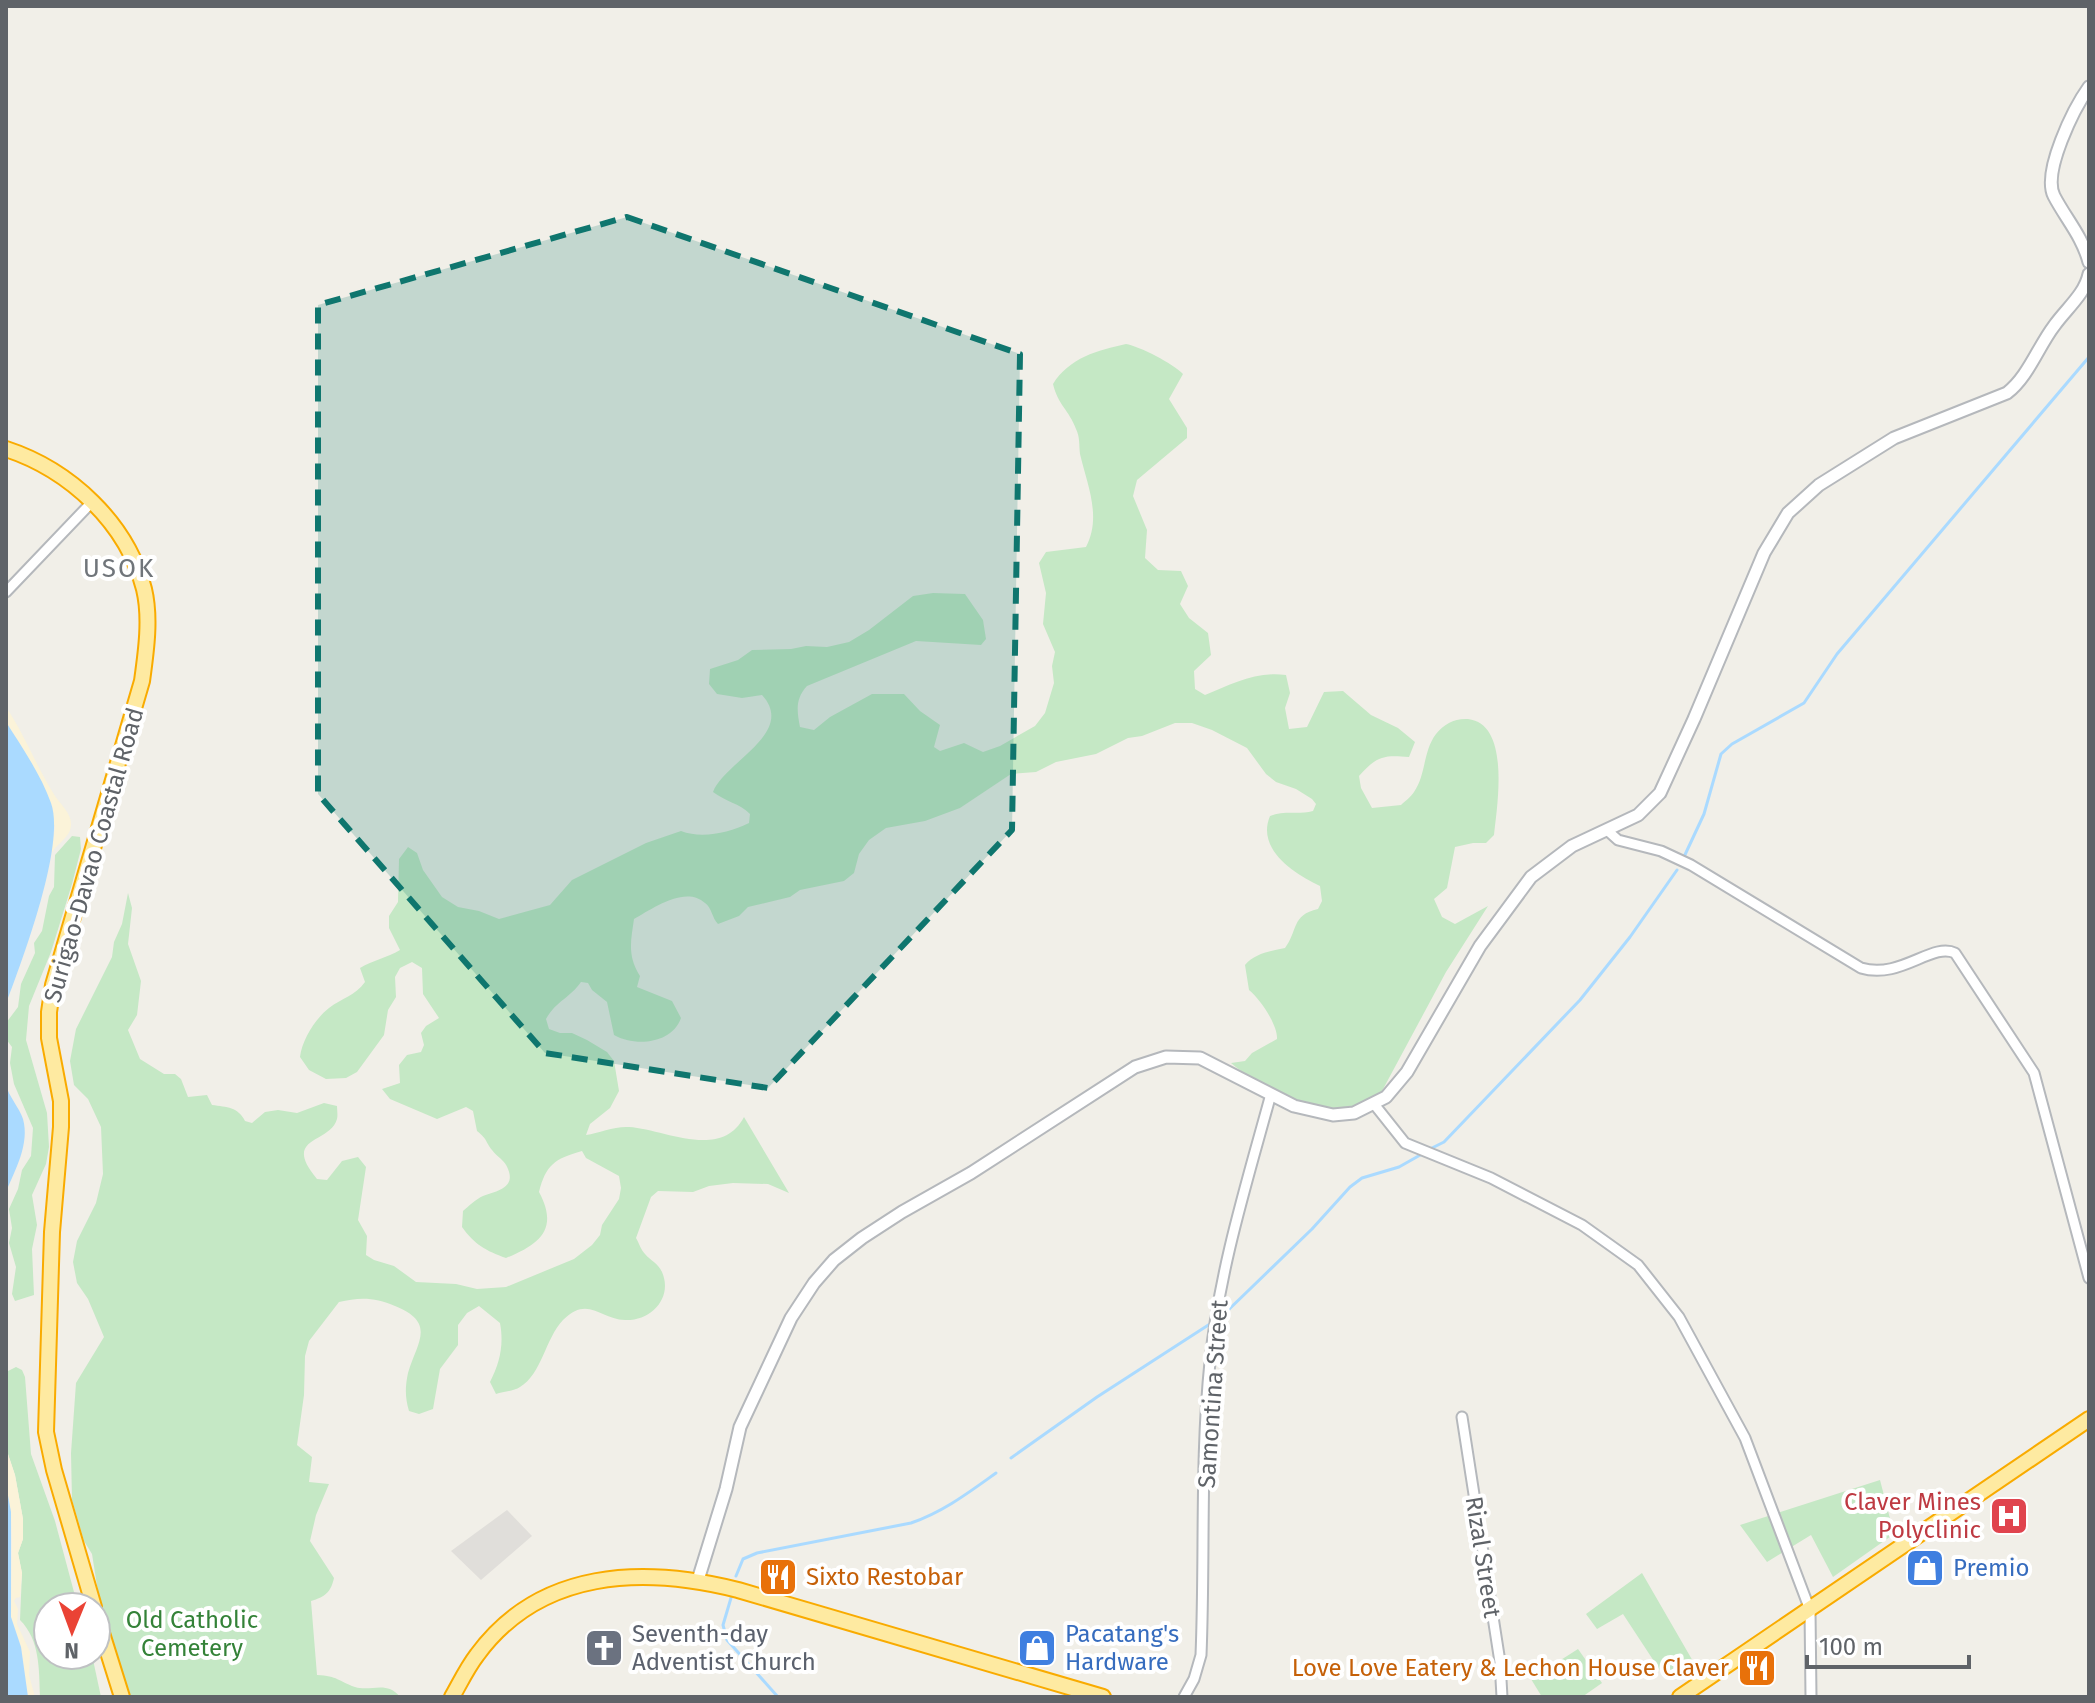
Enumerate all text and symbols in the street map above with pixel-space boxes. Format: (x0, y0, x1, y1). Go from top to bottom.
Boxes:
district label: USOK (83, 553, 155, 584)
street label: Surigao-Davao Coastal Road (38, 704, 150, 1006)
street label: Samontina Street (1192, 1299, 1234, 1489)
place label: Claver Mines Polyclinic (1844, 1488, 1981, 1544)
street label: Rizal Street (1460, 1494, 1506, 1620)
hospital icon: Claver Mines Polyclinic (1988, 1495, 2030, 1537)
shop icon: Premio (1904, 1547, 1946, 1589)
place label: Premio (1953, 1554, 2029, 1582)
restaurant icon: Sixto Restobar (757, 1556, 799, 1598)
place label: Sixto Restobar (806, 1563, 964, 1591)
north arrow (32, 1591, 112, 1671)
park label: Old Catholic Cemetery (126, 1606, 258, 1662)
scale bar (1807, 1619, 1969, 1669)
place label: Seventh-day Adventist Church (632, 1620, 816, 1676)
place label: Pacatang's Hardware (1065, 1620, 1179, 1676)
church icon: Seventh-day Adventist Church (583, 1627, 625, 1669)
shop icon: Pacatang's Hardware (1016, 1627, 1058, 1669)
text: 100 m (1819, 1633, 1883, 1661)
text: N (64, 1637, 79, 1664)
restaurant icon: Love Love Eatery & Lechon House Claver (1736, 1647, 1778, 1689)
place label: Love Love Eatery & Lechon House Claver (1292, 1654, 1730, 1682)

